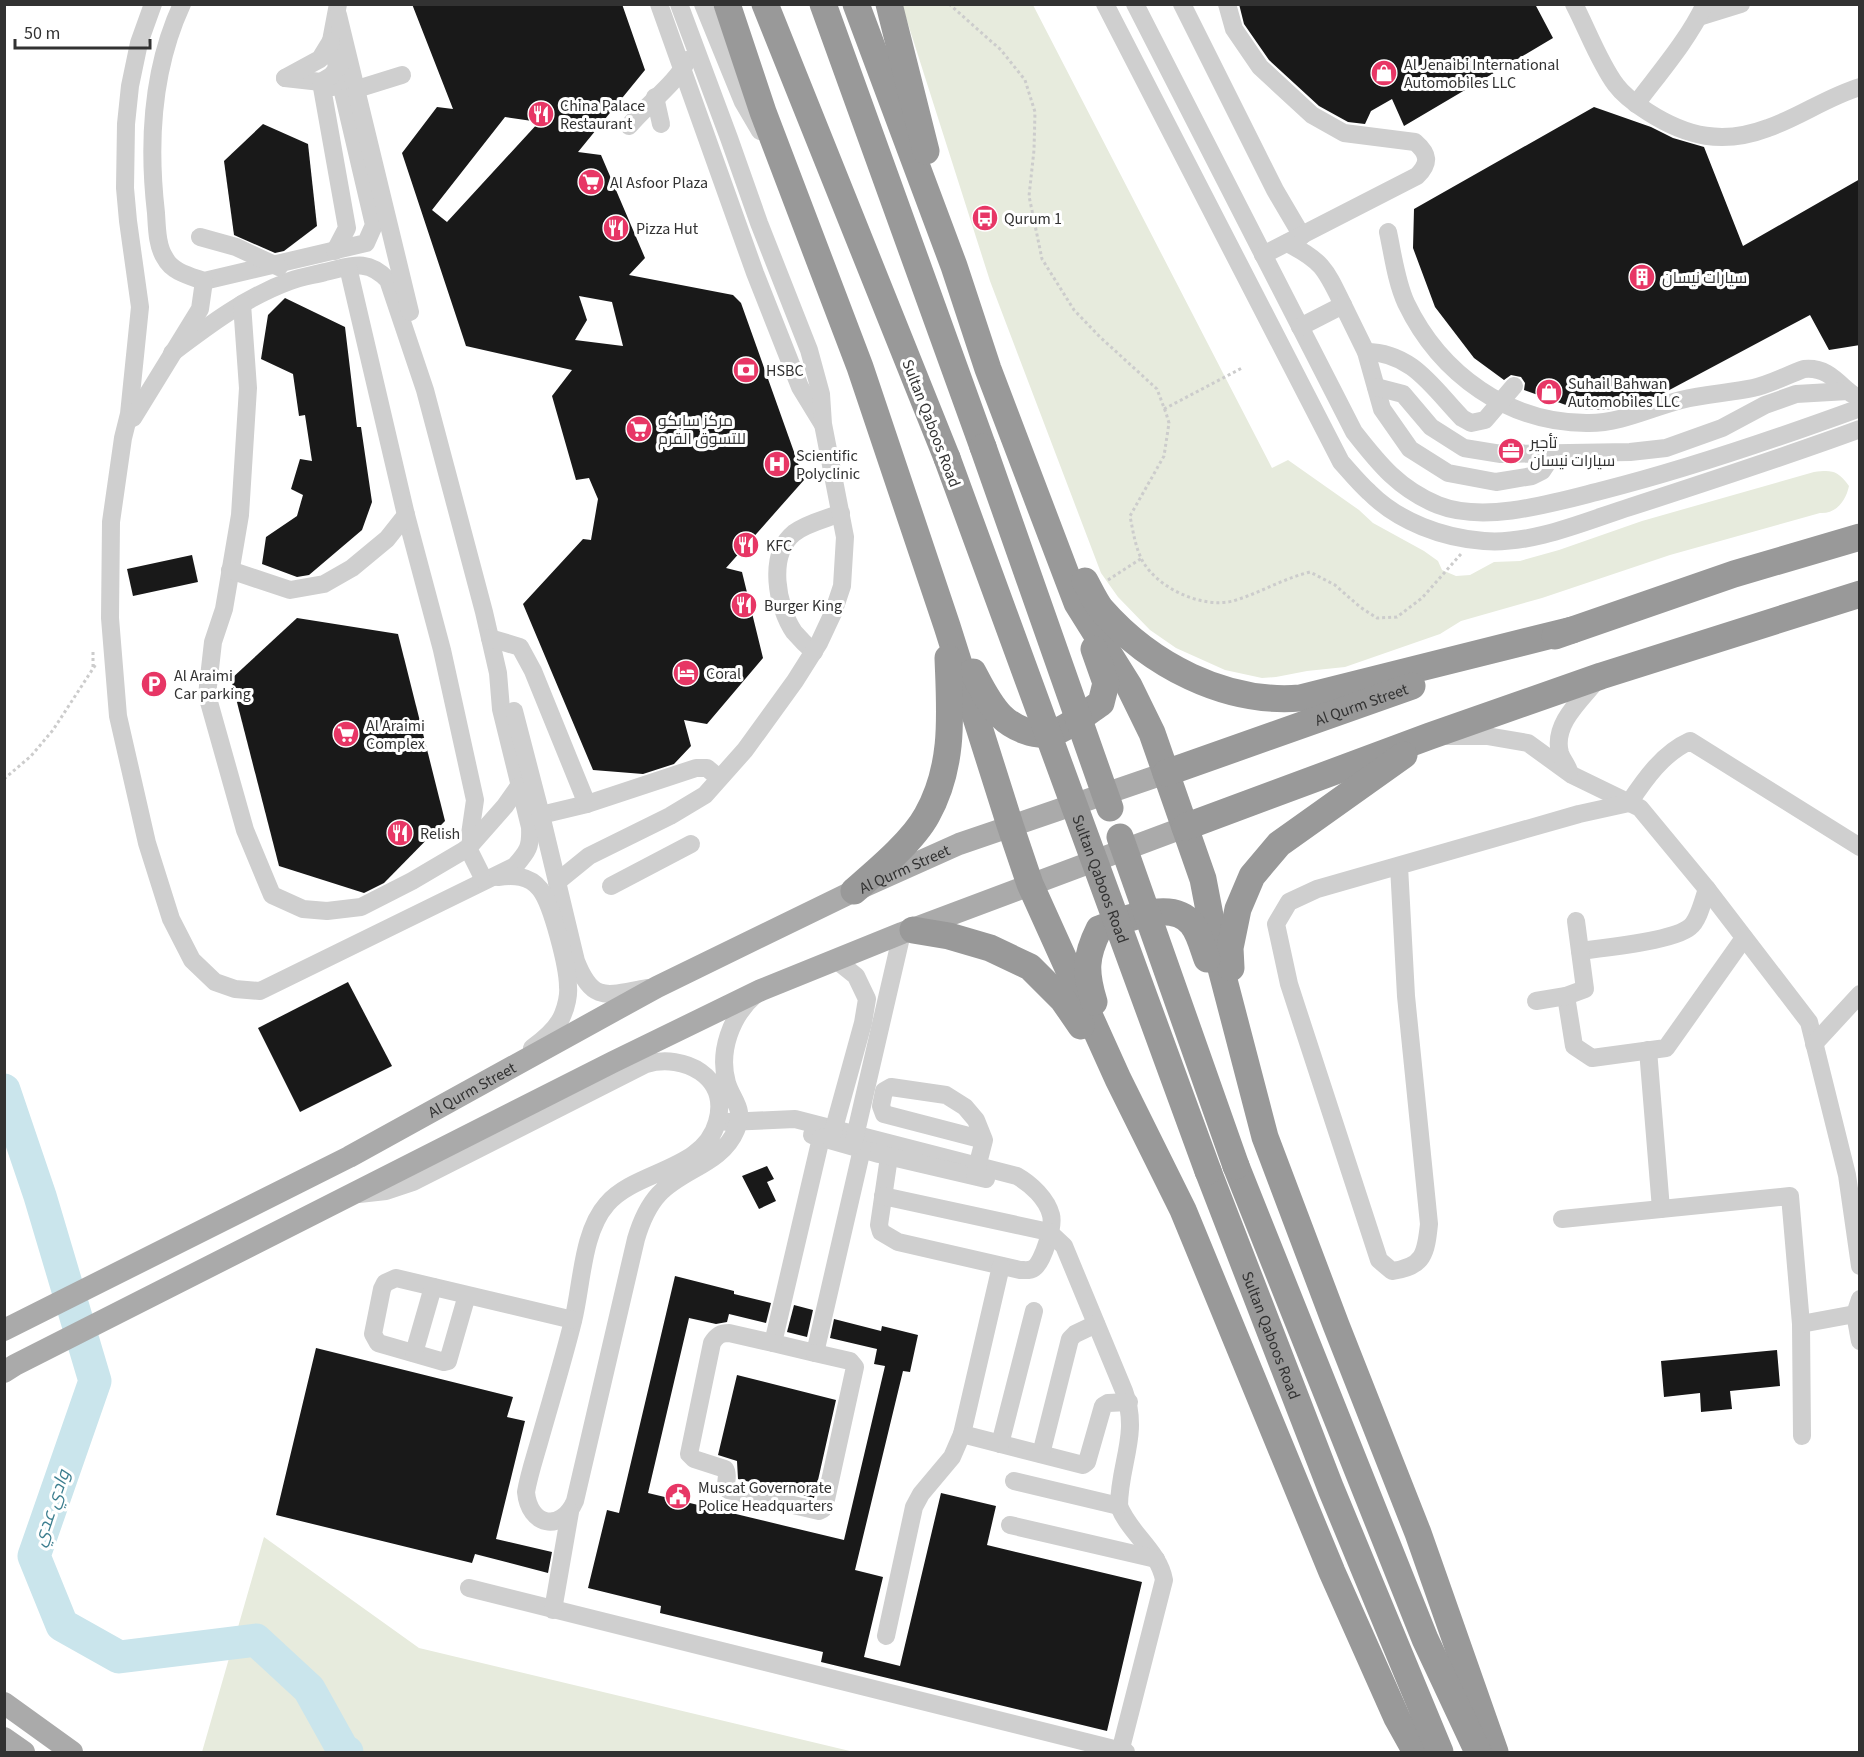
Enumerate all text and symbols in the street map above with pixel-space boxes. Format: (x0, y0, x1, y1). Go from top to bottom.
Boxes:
scale bar (15, 12, 150, 50)
text: 50 m (24, 21, 60, 46)
place label: Al Jenaibi International Automobiles LLC (1404, 54, 1559, 94)
shop icon: Al Jenaibi International Automobiles LLC (1369, 58, 1399, 88)
place label: China Palace Restaurant (560, 95, 645, 135)
restaurant icon: China Palace Restaurant (526, 99, 556, 129)
supermarket icon: Al Asfoor Plaza (576, 167, 606, 197)
place label: Al Asfoor Plaza (610, 172, 708, 194)
bus stop icon: Qurum 1 (970, 203, 1000, 233)
place label: Qurum 1 (1004, 208, 1062, 230)
restaurant icon: Pizza Hut (601, 213, 631, 243)
place label: Pizza Hut (636, 218, 699, 240)
building icon: سيارات نيسان (1627, 262, 1657, 292)
place label: سيارات نيسان (1662, 267, 1747, 289)
bank icon: HSBC (731, 355, 761, 385)
street label: Sultan Qaboos Road (897, 356, 966, 491)
place label: HSBC (766, 360, 804, 382)
place label: Suhail Bahwan Automobiles LLC (1568, 373, 1680, 413)
shop icon: Suhail Bahwan Automobiles LLC (1534, 377, 1564, 407)
place label: مركز سابكو للتسوق القرم (658, 410, 746, 450)
supermarket icon: مركز سابكو للتسوق القرم (624, 414, 654, 444)
place label: تأجير سيارات نيسان (1529, 432, 1615, 472)
office icon: تأجير سيارات نيسان (1496, 436, 1526, 466)
place label: Scientific Polyclinic (796, 445, 860, 485)
hospital icon: Scientific Polyclinic (762, 449, 792, 479)
restaurant icon: KFC (731, 530, 761, 560)
place label: KFC (766, 535, 792, 557)
restaurant icon: Burger King (729, 590, 759, 620)
place label: Burger King (764, 595, 842, 617)
hotel icon: Coral (671, 658, 701, 688)
place label: Coral (706, 663, 741, 685)
place label: Al Araimi Car parking (174, 665, 251, 705)
parking icon: Al Araimi Car parking (139, 669, 169, 699)
street label: Al Qurm Street (1312, 678, 1412, 732)
place label: Al Araimi Complex (366, 715, 425, 755)
supermarket icon: Al Araimi Complex (331, 719, 361, 749)
street label: Sultan Qaboos Road (1066, 812, 1134, 947)
restaurant icon: Relish (385, 818, 415, 848)
place label: Relish (420, 823, 460, 845)
street label: Al Qurm Street (856, 839, 954, 899)
street label: Al Qurm Street (424, 1057, 521, 1123)
street label: Sultan Qaboos Road (1236, 1268, 1305, 1403)
water label: وادي عدي (27, 1465, 78, 1550)
place label: Muscat Governorate Police Headquarters (698, 1477, 833, 1517)
public building icon: Muscat Governorate Police Headquarters (663, 1481, 693, 1511)

